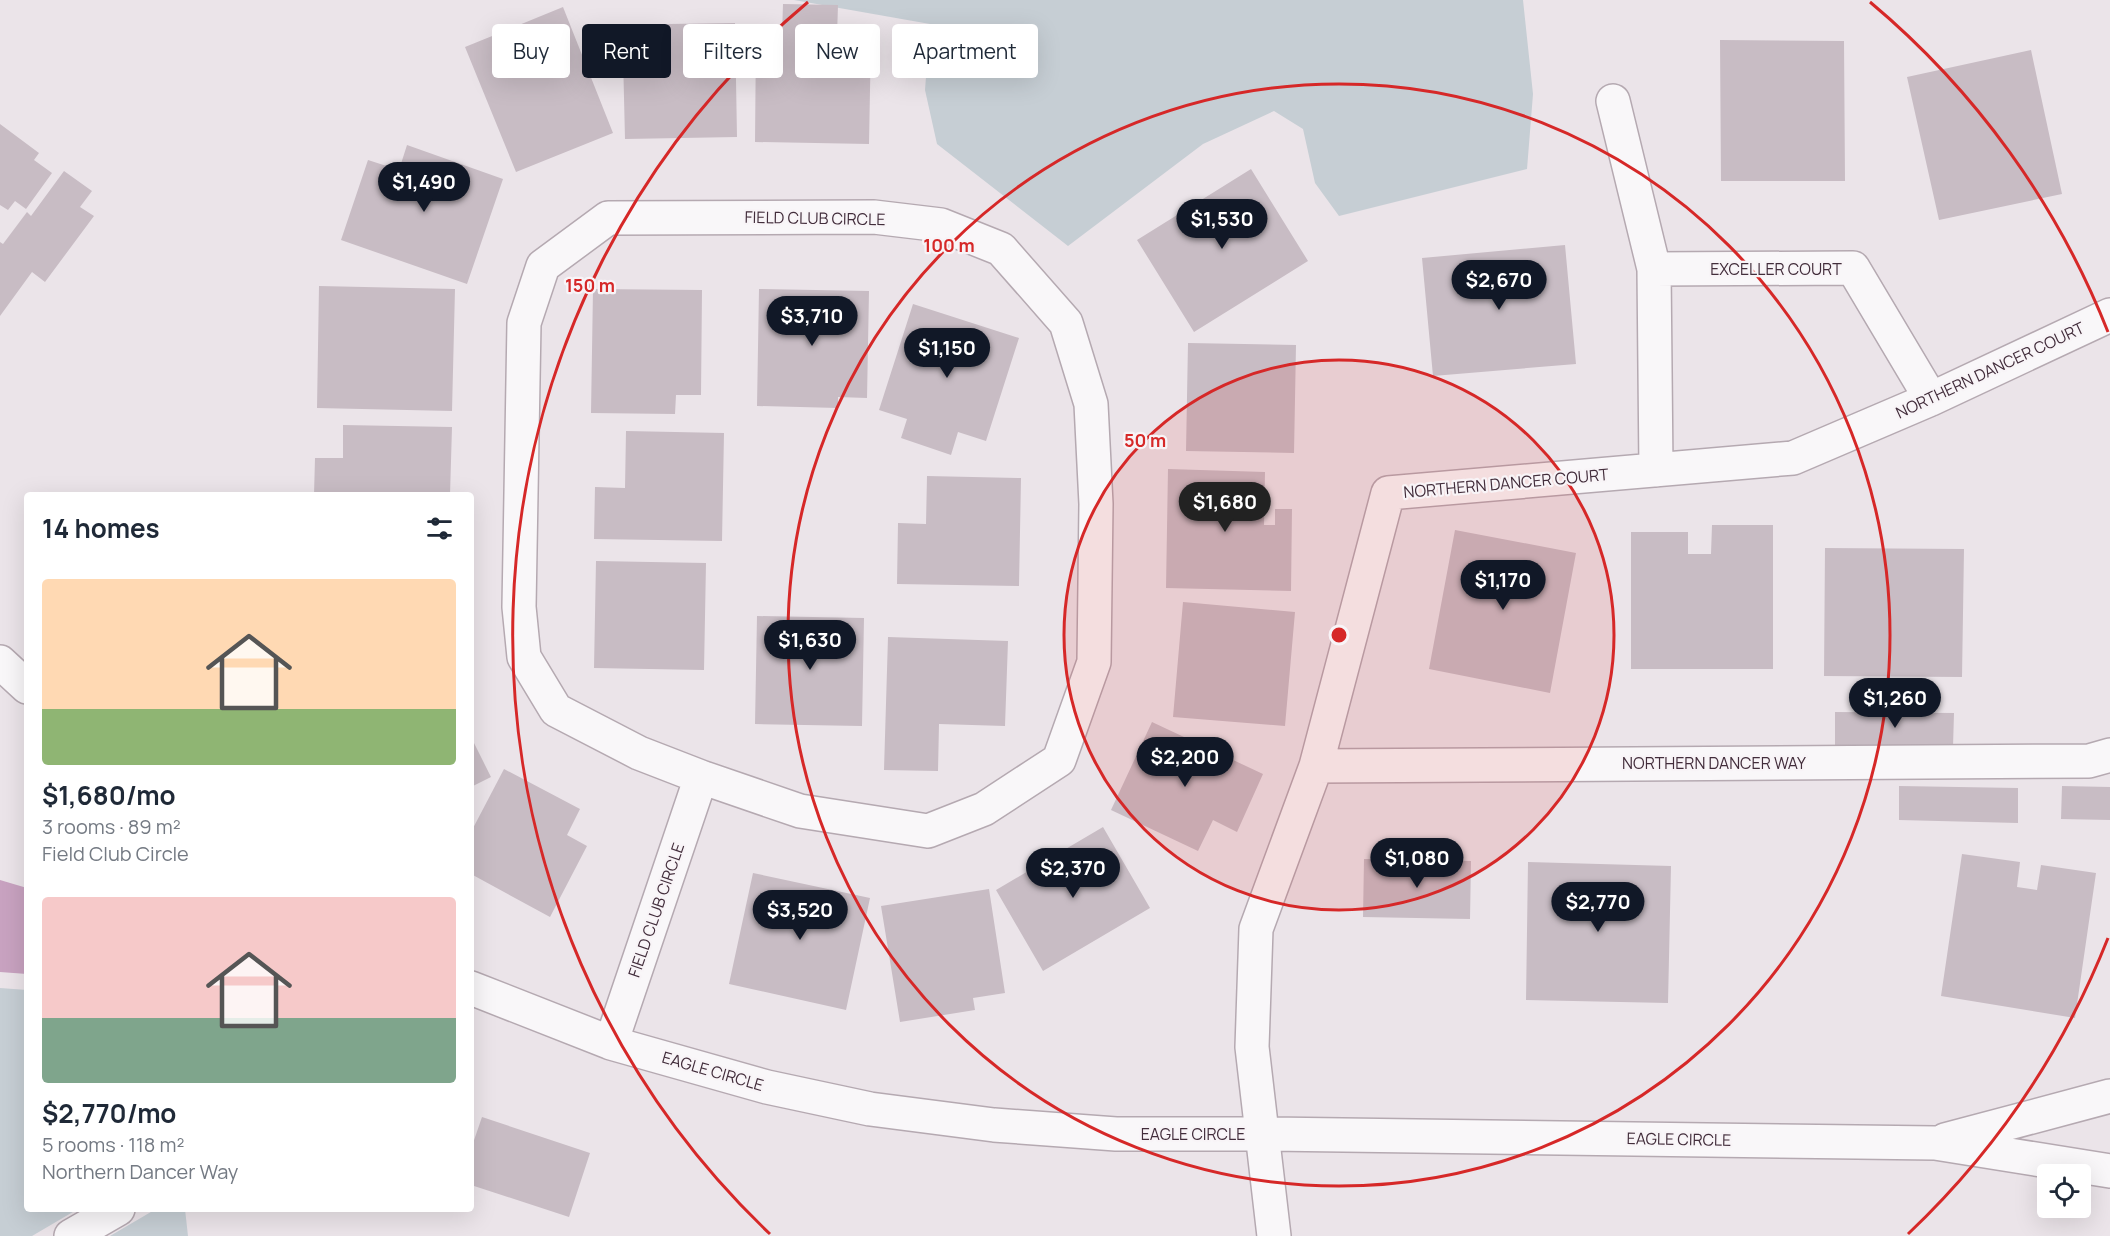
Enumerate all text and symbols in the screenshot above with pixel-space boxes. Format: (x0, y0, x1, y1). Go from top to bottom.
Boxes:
chip: Buy (492, 24, 570, 78)
chip: Rent (582, 24, 671, 78)
chip: Filters (683, 24, 783, 78)
chip: New (795, 24, 880, 78)
chip: Apartment (892, 24, 1038, 78)
pin: $1,490 (375, 162, 473, 213)
text: $1,490 (392, 168, 456, 195)
pin: $1,530 (1173, 199, 1271, 250)
text: $1,530 (1190, 205, 1254, 232)
street label: FIELD CLUB CIRCLE (744, 206, 886, 230)
text: 100 m (923, 233, 975, 257)
street label: EXCELLER COURT (1710, 258, 1842, 280)
pin: $2,670 (1450, 260, 1548, 311)
text: $2,670 (1466, 266, 1532, 293)
text: 150 m (565, 273, 615, 297)
pin: $3,710 (763, 296, 861, 347)
text: $3,710 (781, 302, 843, 329)
street label: NORTHERN DANCER COURT (1892, 316, 2088, 423)
pin: $1,150 (898, 328, 996, 379)
text: $1,150 (918, 334, 976, 361)
text: 50 m (1124, 428, 1166, 452)
street label: NORTHERN DANCER COURT (1403, 463, 1610, 503)
pin: $1,680 (1176, 482, 1274, 533)
text: $1,680 (1193, 488, 1257, 515)
text: 14 homes (42, 510, 160, 546)
icon: filters (423, 512, 456, 545)
pin: $1,170 (1454, 560, 1552, 611)
text: $1,170 (1475, 566, 1531, 593)
icon: home (195, 618, 303, 726)
pin: $1,630 (761, 620, 859, 671)
centre of rings (1329, 625, 1349, 645)
text: $1,630 (778, 626, 842, 653)
pin: $1,260 (1846, 678, 1944, 729)
text: $1,260 (1863, 684, 1927, 711)
pin: $2,200 (1136, 737, 1234, 788)
text: $2,200 (1151, 743, 1219, 770)
street label: NORTHERN DANCER WAY (1622, 752, 1806, 774)
text: $1,680/mo (42, 777, 175, 813)
text: 3 rooms · 89 m² (42, 813, 181, 840)
pin: $1,080 (1368, 838, 1466, 889)
text: Field Club Circle (42, 840, 189, 867)
street label: FIELD CLUB CIRCLE (623, 840, 689, 980)
text: $1,080 (1384, 844, 1450, 871)
pin: $2,370 (1024, 848, 1122, 899)
text: $2,370 (1040, 854, 1106, 881)
pin: $2,770 (1549, 882, 1647, 933)
text: $2,770 (1565, 888, 1631, 915)
pin: $3,520 (751, 890, 849, 941)
text: $3,520 (767, 896, 833, 923)
icon: home (195, 936, 303, 1044)
street label: EAGLE CIRCLE (660, 1046, 766, 1096)
text: $2,770/mo (42, 1095, 176, 1131)
street label: EAGLE CIRCLE (1141, 1123, 1245, 1145)
street label: EAGLE CIRCLE (1627, 1127, 1731, 1151)
text: 5 rooms · 118 m² (42, 1131, 184, 1158)
text: Northern Dancer Way (42, 1158, 238, 1185)
map controls (2037, 1164, 2091, 1218)
button: locate (2037, 1164, 2091, 1218)

